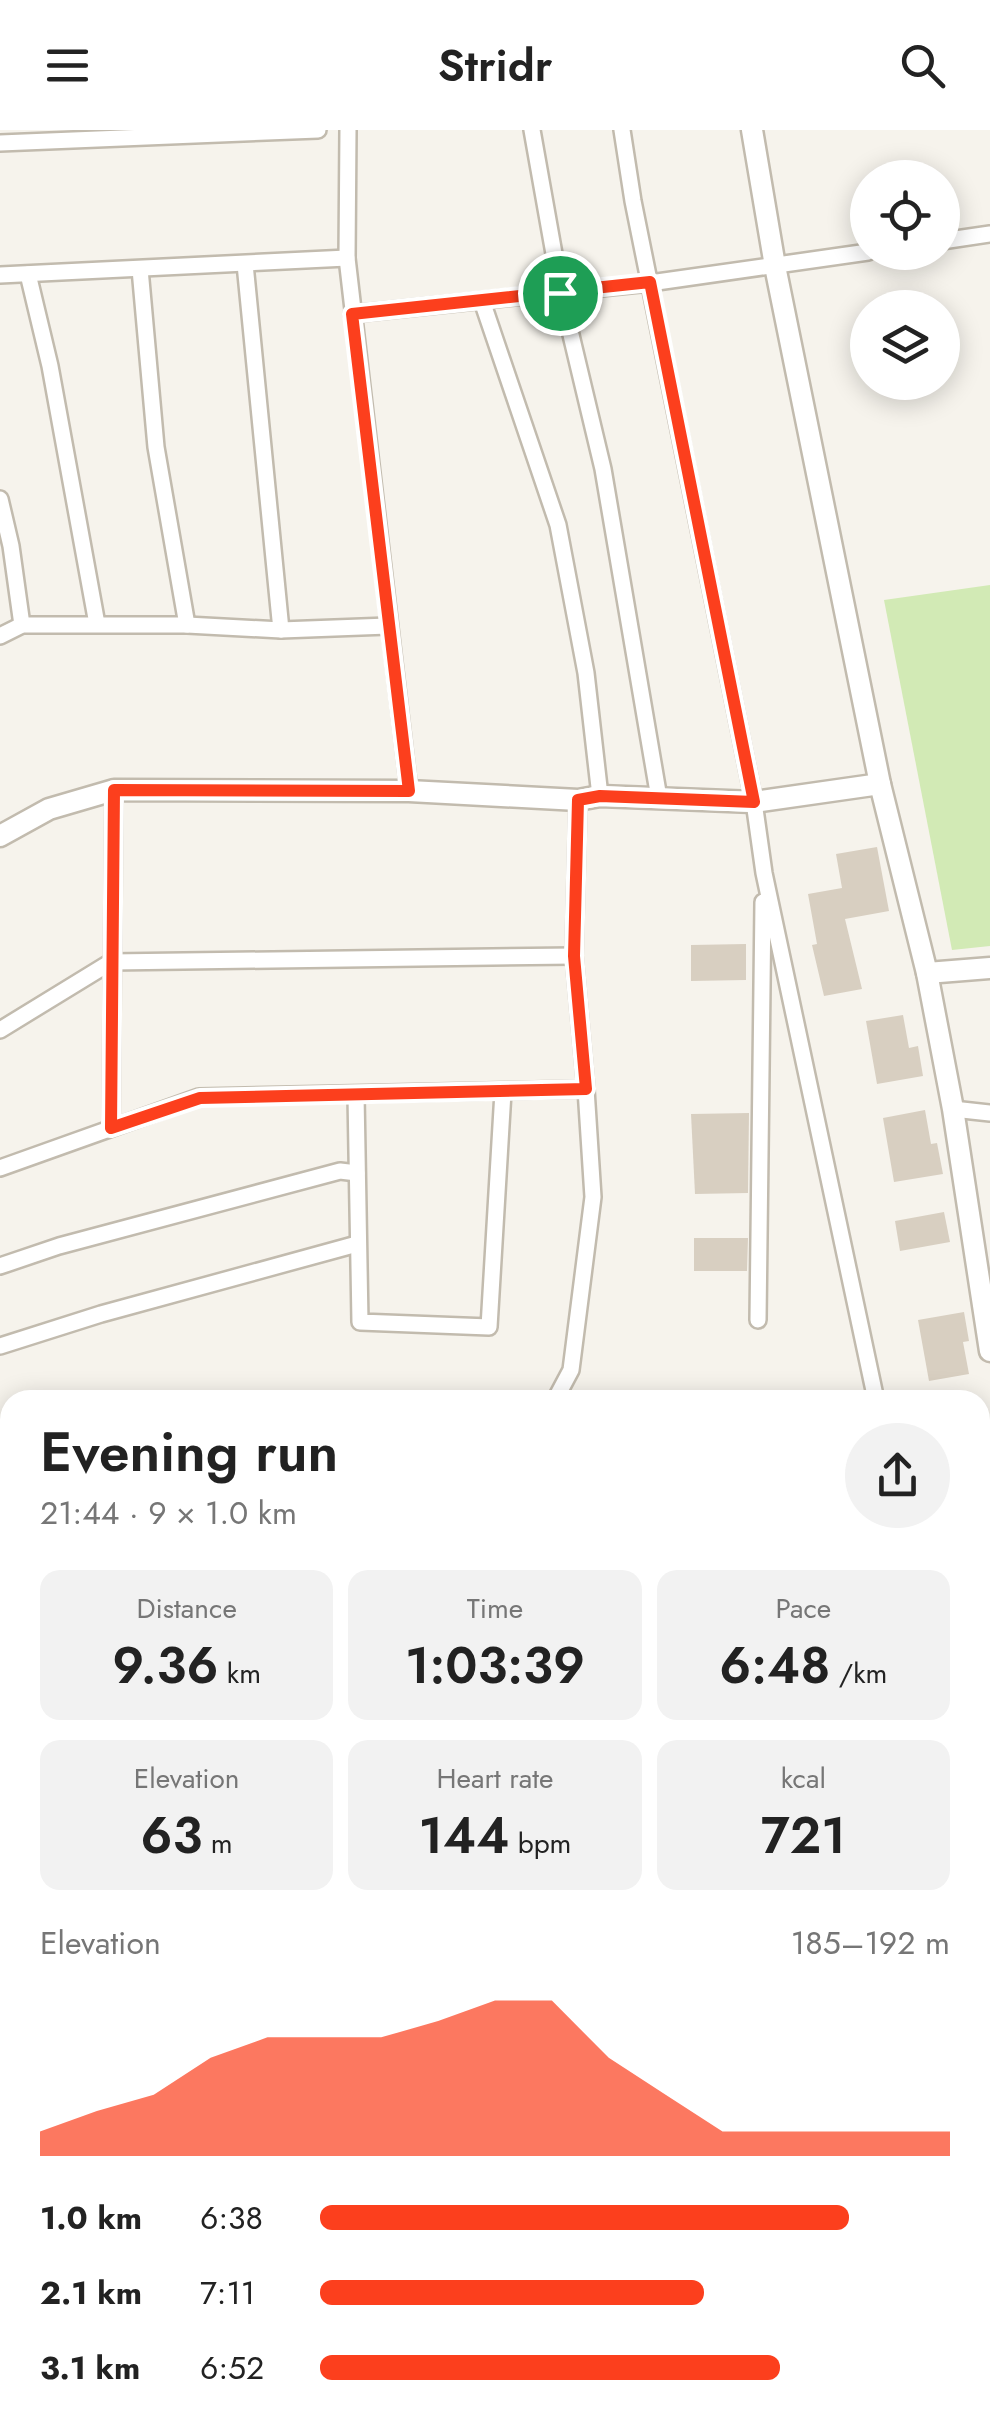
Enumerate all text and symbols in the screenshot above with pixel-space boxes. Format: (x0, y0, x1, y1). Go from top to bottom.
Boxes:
text: Stridr (438, 33, 552, 98)
icon: menu (40, 38, 95, 93)
icon: search (895, 38, 950, 93)
map controls (850, 160, 960, 400)
button: locate (850, 160, 960, 270)
pin (518, 251, 603, 336)
icon: arrive (533, 266, 588, 321)
button: layers (850, 290, 960, 400)
text: Evening run (40, 1412, 338, 1492)
button: share (845, 1423, 950, 1528)
text: 21:44 · 9 × 1.0 km (40, 1490, 297, 1536)
text: Distance (137, 1588, 237, 1629)
text: Time (467, 1588, 523, 1629)
text: Pace (775, 1588, 831, 1629)
text: 9.36 (112, 1629, 218, 1702)
text: 1:03:39 (405, 1629, 585, 1702)
text: 6:48 (719, 1629, 830, 1702)
text: km (218, 1653, 261, 1694)
text: /km (830, 1653, 887, 1694)
text: Elevation (134, 1758, 239, 1799)
text: Heart rate (437, 1758, 553, 1799)
text: kcal (781, 1758, 826, 1799)
text: 63 (141, 1799, 202, 1872)
text: 144 (419, 1799, 509, 1872)
text: 721 (761, 1799, 846, 1872)
text: m (202, 1823, 233, 1864)
text: bpm (509, 1823, 571, 1864)
text: Elevation (40, 1920, 161, 1966)
text: 185–192 m (791, 1920, 950, 1966)
text: 1.0 km (40, 2195, 142, 2241)
text: 6:38 (200, 2195, 263, 2241)
text: 2.1 km (40, 2270, 142, 2316)
text: 7:11 (200, 2270, 255, 2316)
text: 3.1 km (40, 2345, 140, 2391)
text: 6:52 (200, 2345, 264, 2391)

